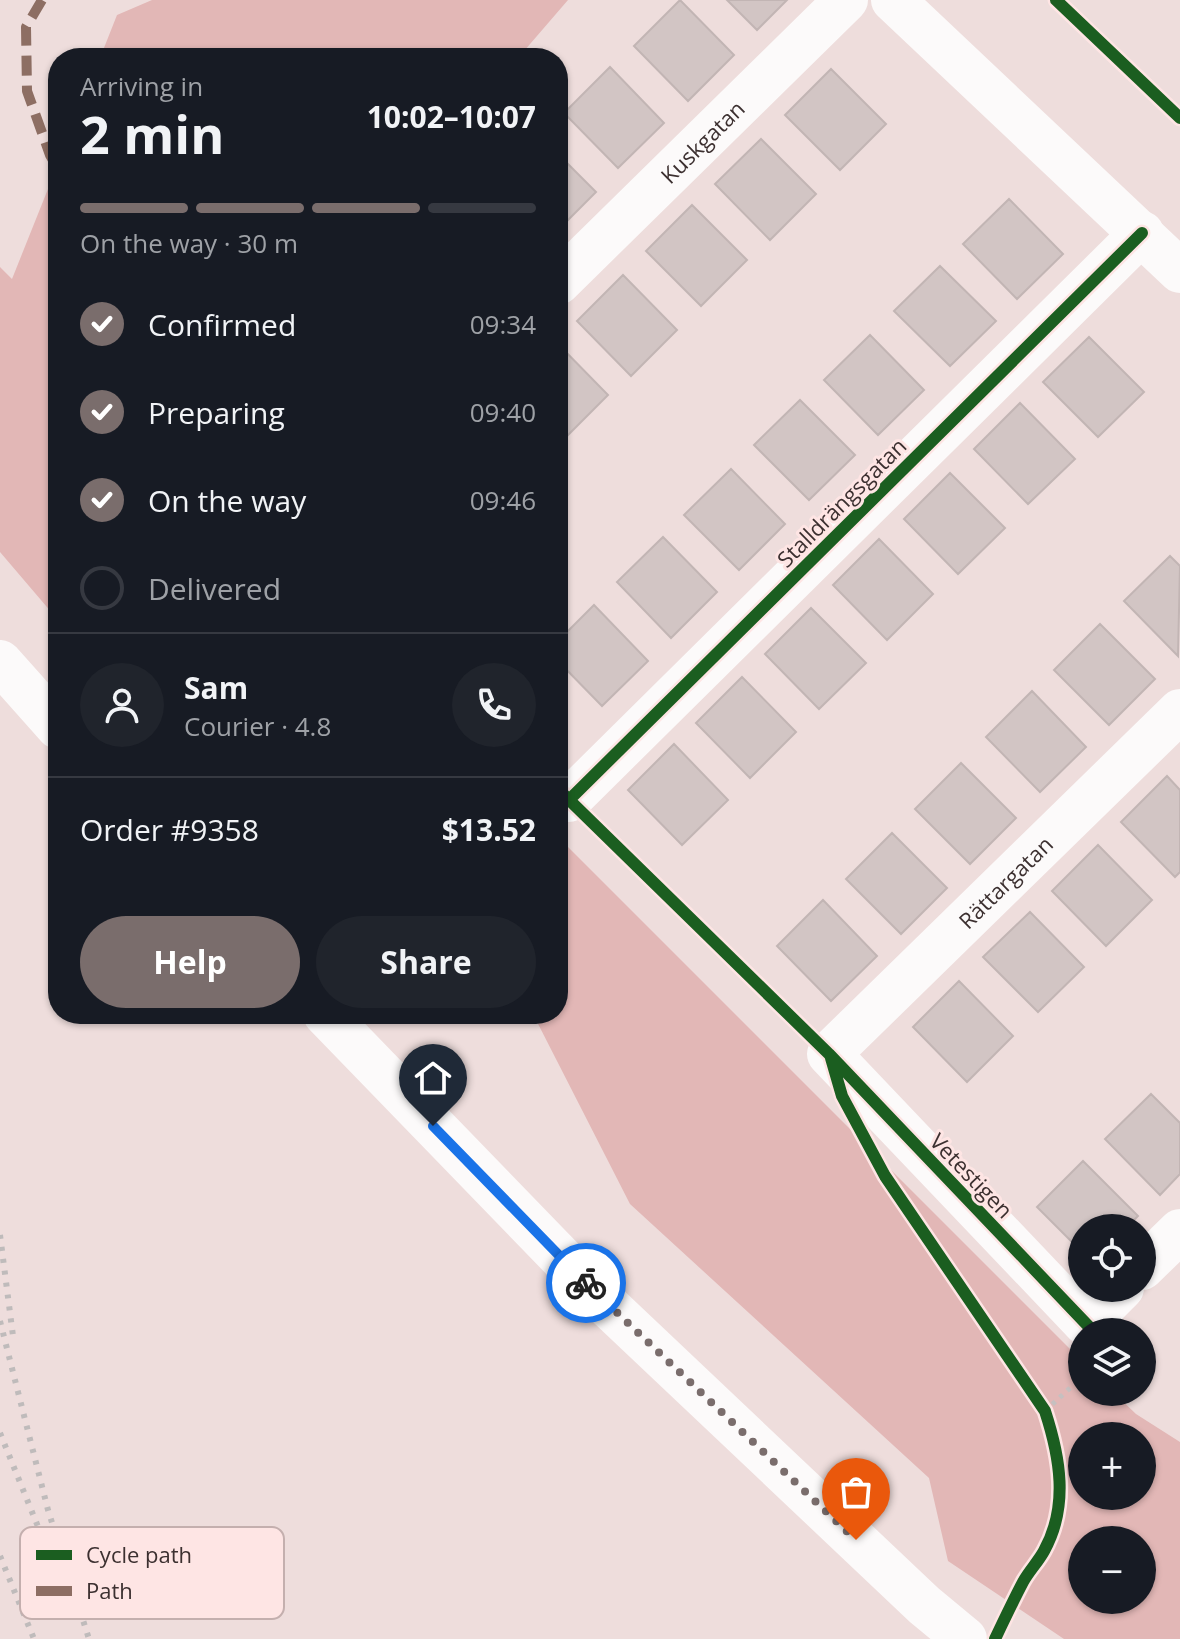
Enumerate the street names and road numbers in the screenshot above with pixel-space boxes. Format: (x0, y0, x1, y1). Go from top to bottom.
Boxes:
street label: Kuskgatan (653, 93, 751, 190)
street label: Stalldrängsgatan (770, 431, 912, 573)
street label: Rättargatan (952, 829, 1059, 935)
street label: Vetestigen (924, 1126, 1020, 1224)

